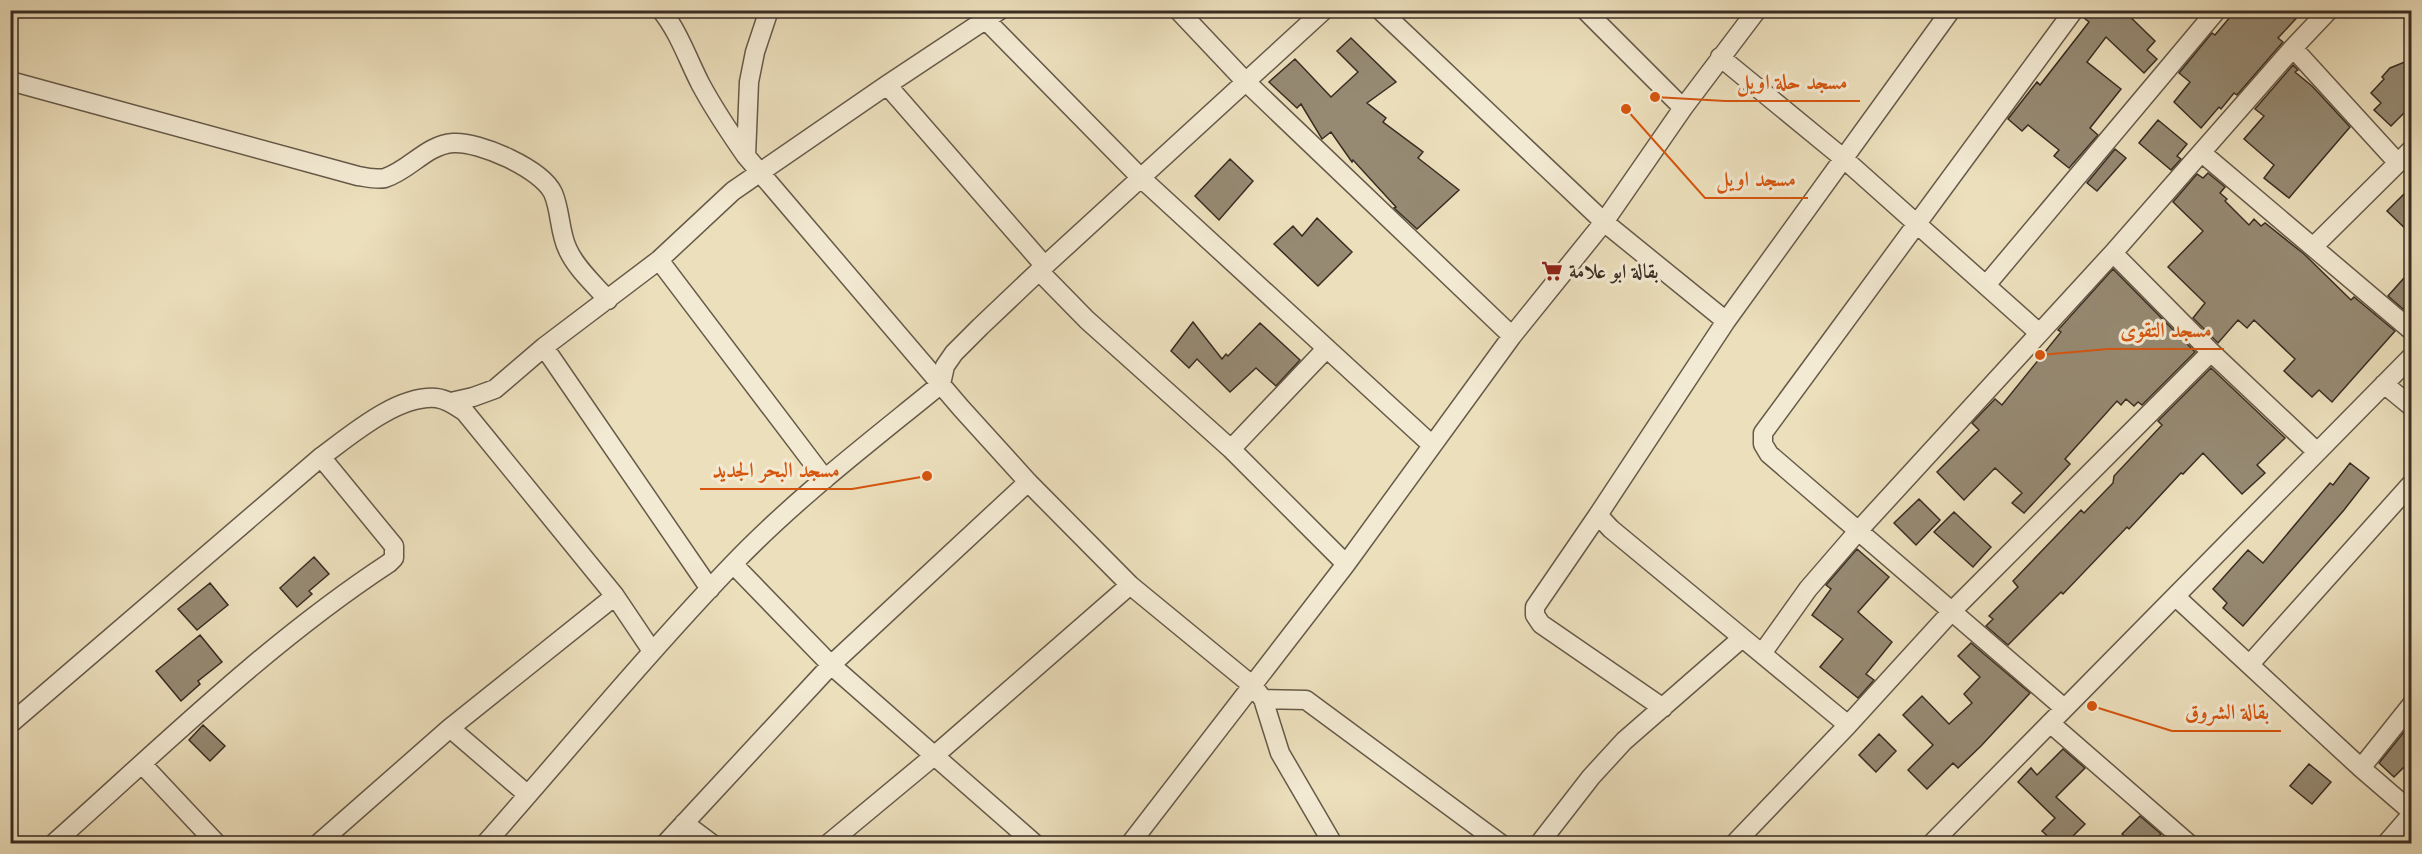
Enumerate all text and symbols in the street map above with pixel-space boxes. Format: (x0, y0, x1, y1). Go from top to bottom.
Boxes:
callout: مسجد حلة اويل (1725, 62, 1860, 101)
text: مسجد حلة اويل (1737, 68, 1847, 97)
callout: مسجد اويل (1705, 159, 1808, 198)
text: مسجد اويل (1716, 165, 1796, 194)
place label: بقالة ابو علامة (1569, 258, 1659, 285)
supermarket icon: بقالة ابو علامة (1540, 259, 1564, 283)
callout: مسجد التقوى (2108, 310, 2224, 349)
text: مسجد التقوى (2120, 316, 2212, 345)
callout: مسجد البحر الجديد (700, 450, 852, 489)
text: مسجد البحر الجديد (712, 456, 840, 485)
callout: بقالة الشروق (2172, 692, 2281, 731)
text: بقالة الشروق (2185, 698, 2269, 727)

